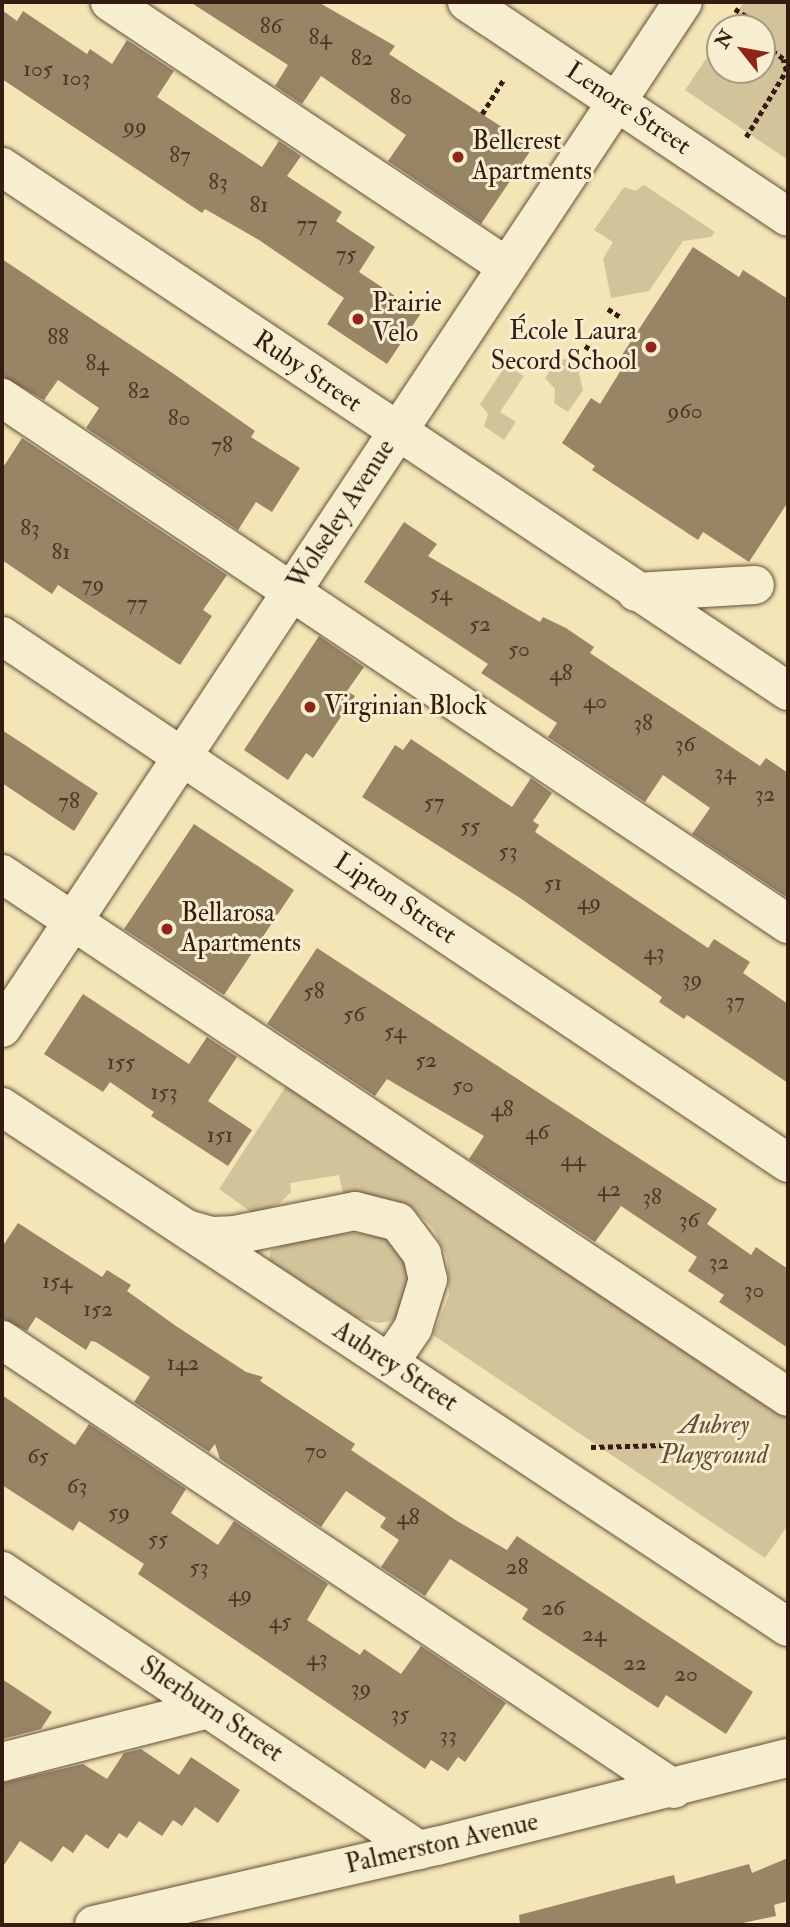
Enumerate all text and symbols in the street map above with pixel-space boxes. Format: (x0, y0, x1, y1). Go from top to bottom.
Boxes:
house number: 86 (260, 12, 282, 40)
north arrow (706, 14, 776, 84)
house number: 84 (308, 23, 332, 51)
text: N (710, 26, 739, 53)
house number: 82 (351, 44, 373, 72)
house number: 105 (23, 55, 53, 83)
street label: Lenore Street (560, 56, 696, 162)
house number: 103 (62, 64, 90, 92)
house number: 80 (390, 83, 412, 111)
house number: 99 (123, 112, 147, 140)
place label: Bellcrest Apartments (472, 126, 592, 188)
house number: 87 (169, 141, 191, 169)
marker: Bellcrest Apartments (450, 149, 466, 165)
house number: 83 (208, 168, 228, 196)
house number: 81 (249, 191, 269, 219)
house number: 77 (296, 210, 318, 238)
house number: 75 (336, 240, 356, 268)
place label: Prairie Velo (372, 288, 442, 350)
marker: Prairie Velo (350, 311, 366, 327)
place label: École Laura Secord School (491, 316, 637, 378)
house number: 88 (47, 323, 69, 351)
street label: Ruby Street (247, 324, 367, 420)
marker: École Laura Secord School (643, 339, 659, 355)
house number: 84 (85, 349, 109, 377)
house number: 82 (128, 377, 150, 405)
house number: 960 (667, 397, 703, 425)
house number: 80 (168, 404, 190, 432)
house number: 78 (211, 431, 233, 459)
street label: Wolseley Avenue (282, 434, 402, 596)
house number: 83 (20, 514, 40, 542)
house number: 81 (51, 538, 71, 566)
house number: 79 (82, 570, 104, 598)
house number: 54 (430, 579, 452, 607)
house number: 77 (126, 589, 148, 617)
house number: 52 (469, 610, 491, 638)
house number: 50 (508, 635, 530, 663)
house number: 48 (549, 659, 573, 687)
house number: 40 (583, 687, 607, 715)
place label: Virginian Block (324, 691, 487, 723)
marker: Virginian Block (302, 699, 318, 715)
house number: 38 (633, 709, 653, 737)
house number: 36 (675, 730, 695, 758)
house number: 34 (714, 758, 736, 786)
house number: 32 (755, 780, 775, 808)
house number: 78 (58, 787, 80, 815)
house number: 57 (424, 788, 444, 816)
house number: 55 (460, 812, 480, 840)
house number: 53 (499, 837, 517, 865)
street label: Lipton Street (328, 847, 462, 951)
house number: 51 (544, 869, 562, 897)
house number: 49 (577, 888, 601, 916)
place label: Bellarosa Apartments (181, 898, 301, 960)
marker: Bellarosa Apartments (159, 921, 175, 937)
house number: 43 (643, 938, 665, 966)
house number: 39 (682, 965, 702, 993)
house number: 58 (304, 977, 324, 1005)
house number: 37 (725, 987, 745, 1015)
house number: 56 (343, 1000, 365, 1028)
house number: 54 (384, 1017, 406, 1045)
house number: 52 (415, 1046, 437, 1074)
house number: 155 (107, 1048, 135, 1076)
house number: 50 (452, 1071, 474, 1099)
house number: 153 (150, 1078, 178, 1106)
house number: 48 (490, 1095, 514, 1123)
house number: 46 (525, 1118, 549, 1146)
house number: 151 (207, 1121, 233, 1149)
house number: 44 (561, 1145, 585, 1173)
house number: 42 (597, 1175, 621, 1203)
house number: 38 (642, 1183, 662, 1211)
house number: 36 (679, 1206, 699, 1234)
house number: 32 (709, 1248, 729, 1276)
house number: 154 (42, 1267, 72, 1295)
house number: 30 (744, 1276, 764, 1304)
house number: 152 (83, 1295, 113, 1323)
street label: Aubrey Street (327, 1315, 463, 1419)
house number: 142 (167, 1349, 199, 1377)
park label: Aubrey Playground (660, 1410, 768, 1472)
house number: 70 (305, 1437, 327, 1465)
house number: 65 (27, 1442, 49, 1470)
house number: 63 (67, 1472, 87, 1500)
house number: 59 (108, 1498, 130, 1526)
house number: 48 (396, 1503, 420, 1531)
house number: 55 (148, 1525, 168, 1553)
house number: 53 (190, 1553, 208, 1581)
house number: 28 (506, 1553, 528, 1581)
house number: 49 (228, 1580, 252, 1608)
house number: 26 (541, 1594, 565, 1622)
house number: 45 (269, 1607, 291, 1635)
house number: 24 (582, 1620, 606, 1648)
house number: 43 (306, 1644, 328, 1672)
house number: 22 (623, 1649, 647, 1677)
street label: Sherburn Street (133, 1651, 289, 1769)
house number: 20 (674, 1660, 698, 1688)
house number: 39 (351, 1674, 371, 1702)
house number: 35 (391, 1700, 409, 1728)
house number: 33 (439, 1721, 457, 1749)
street label: Palmerston Avenue (343, 1807, 541, 1881)

